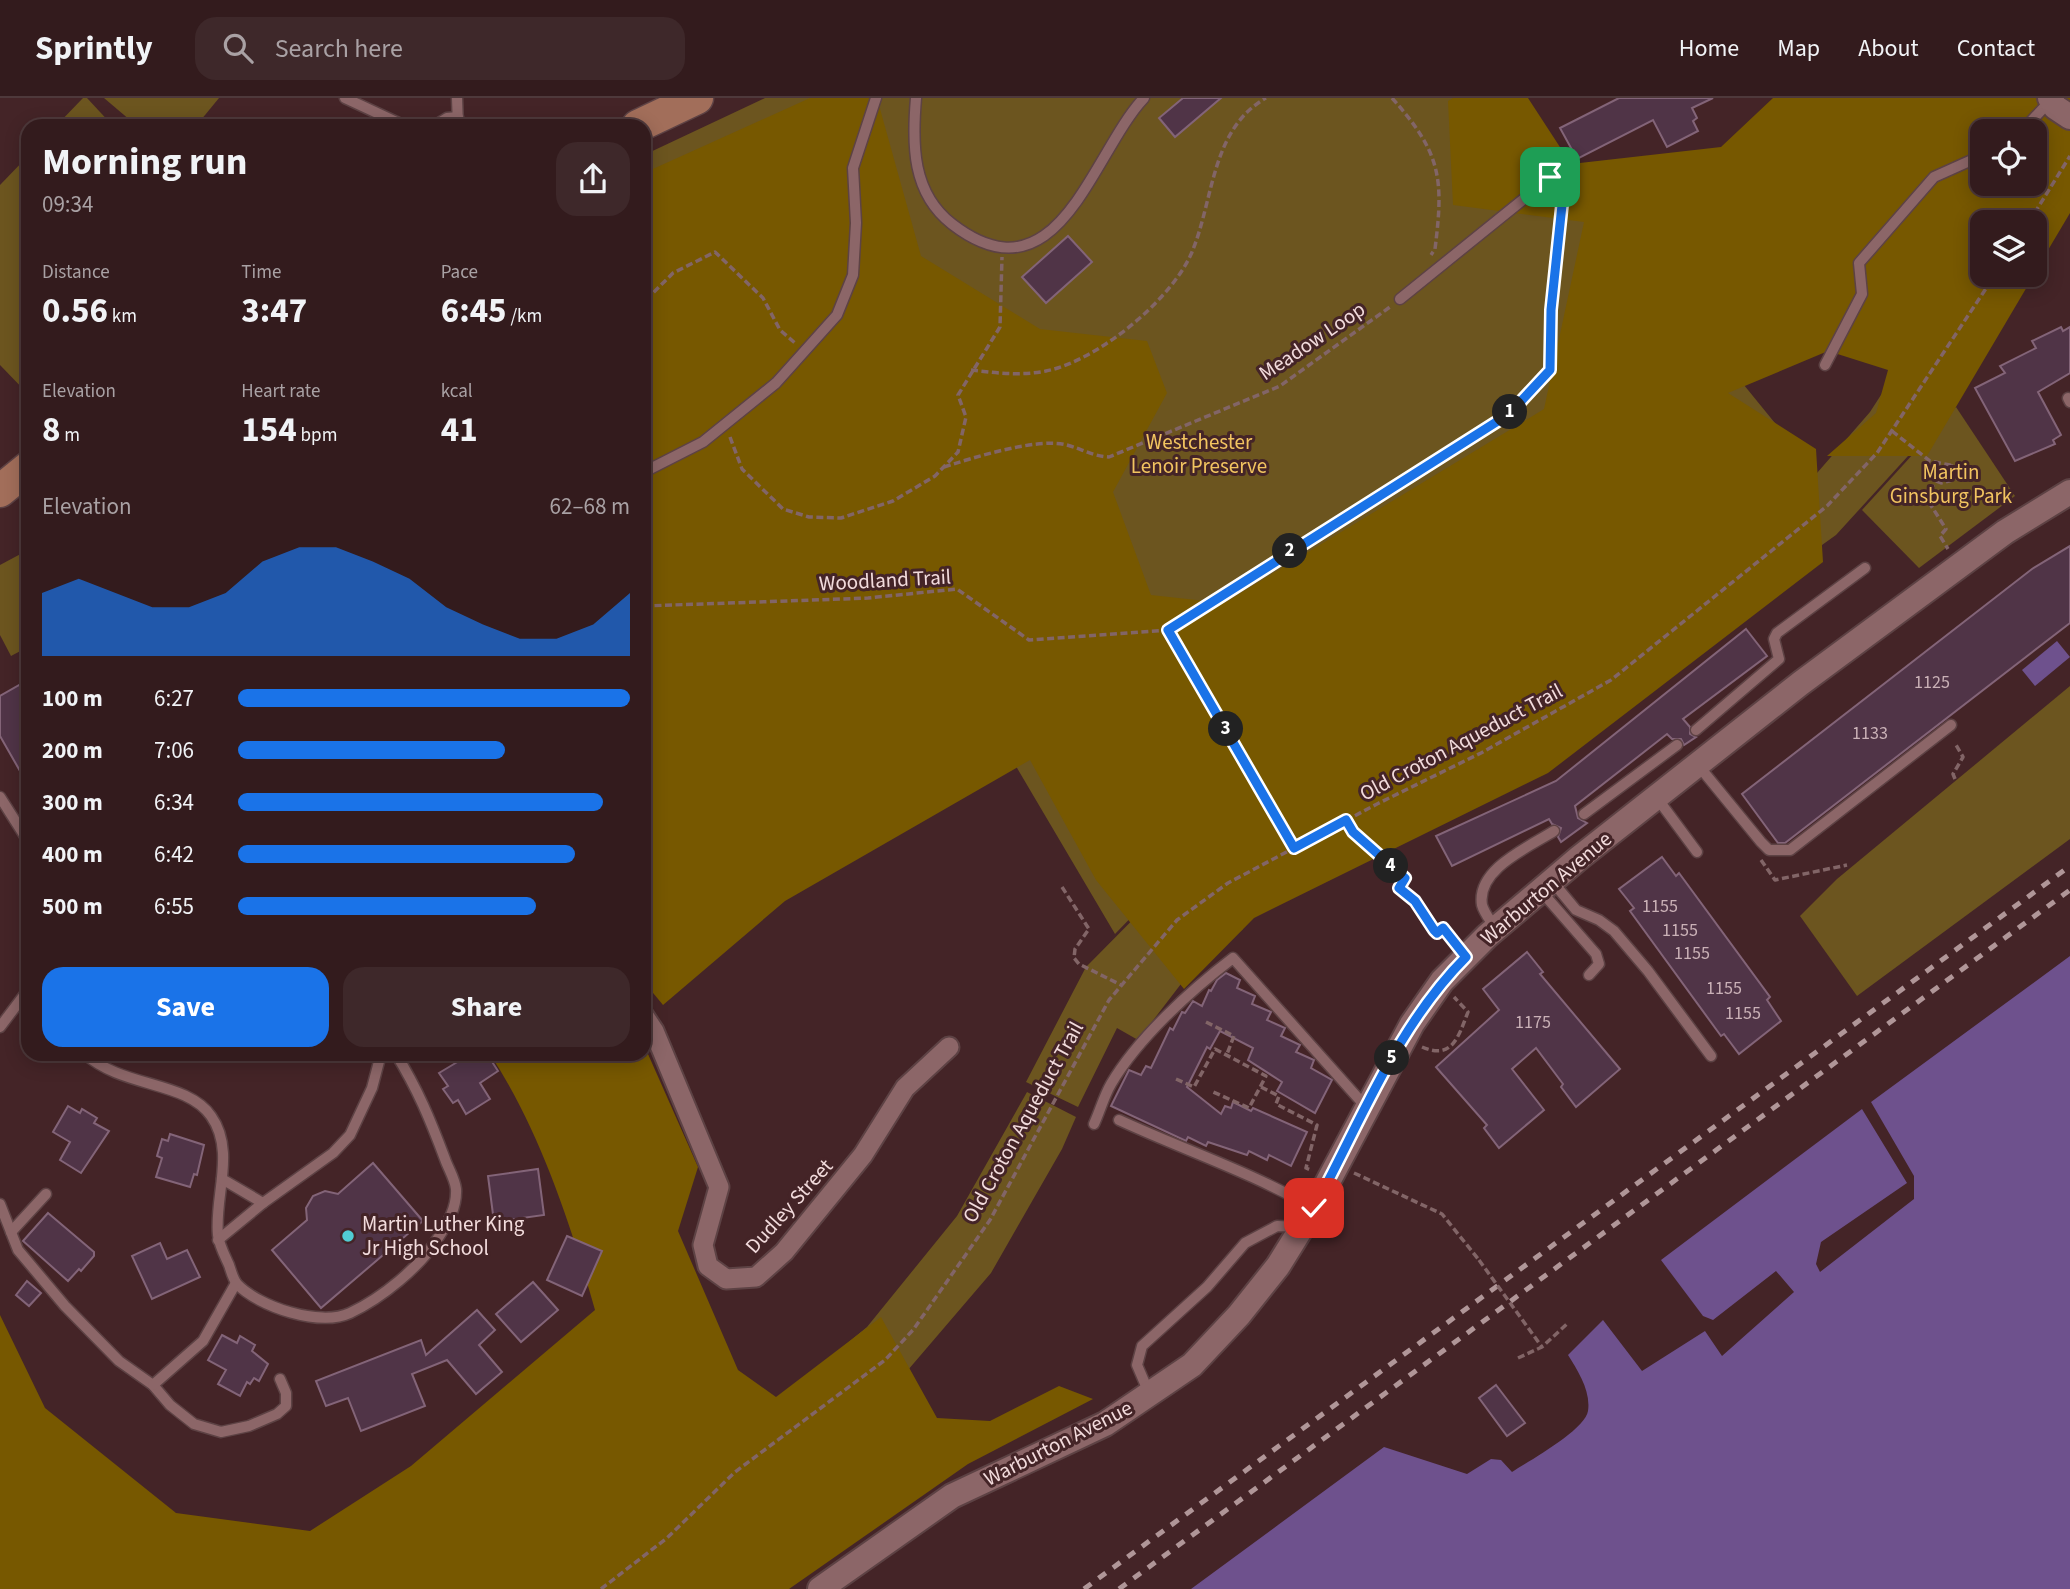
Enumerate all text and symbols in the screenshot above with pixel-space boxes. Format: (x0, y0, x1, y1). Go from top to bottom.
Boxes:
search box (195, 17, 685, 80)
text: Sprintly (35, 25, 153, 72)
icon: search (219, 29, 257, 67)
text: Search here (275, 30, 403, 67)
text: Home (1679, 31, 1739, 66)
text: Map (1777, 31, 1820, 66)
text: About (1858, 31, 1919, 66)
text: Contact (1957, 31, 2035, 66)
map controls (1970, 119, 2047, 287)
button: locate (1970, 119, 2047, 196)
text: Morning run (42, 135, 247, 189)
button: share (556, 142, 630, 216)
pin (1520, 147, 1580, 207)
icon: arrive (1531, 158, 1569, 196)
text: 09:34 (42, 188, 93, 221)
button: layers (1970, 210, 2047, 287)
text: Distance (42, 259, 110, 286)
text: Time (241, 259, 281, 286)
text: Pace (441, 259, 478, 286)
text: 0.56 (42, 286, 108, 336)
text: 3:47 (241, 286, 307, 336)
text: 6:45 (441, 286, 507, 336)
street label: Meadow Loop (1253, 294, 1371, 388)
text: km (108, 303, 137, 330)
text: /km (507, 303, 542, 330)
text: Elevation (42, 378, 116, 405)
text: Heart rate (241, 378, 320, 405)
text: kcal (441, 378, 473, 405)
pin: 1 (1492, 394, 1528, 430)
text: 1 (1504, 398, 1515, 425)
text: 8 (42, 405, 60, 455)
text: 154 (241, 405, 297, 455)
text: 41 (441, 405, 478, 455)
text: m (60, 422, 80, 449)
text: bpm (297, 422, 337, 449)
park label: Westchester Lenoir Preserve (1131, 427, 1267, 481)
park label: Martin Ginsburg Park (1890, 457, 2013, 511)
text: Elevation (42, 490, 132, 523)
text: 62–68 m (550, 490, 630, 523)
pin: 2 (1272, 533, 1308, 568)
text: 2 (1284, 537, 1295, 564)
street label: Woodland Trail (818, 562, 952, 598)
house number: 1125 (1914, 670, 1950, 695)
street label: Old Croton Aqueduct Trail (1354, 676, 1568, 808)
text: 100 m (42, 682, 103, 715)
text: 6:27 (154, 682, 194, 715)
pin: 3 (1208, 712, 1244, 746)
text: 3 (1220, 715, 1231, 742)
house number: 1133 (1852, 721, 1888, 746)
text: 200 m (42, 734, 103, 767)
text: 7:06 (154, 734, 194, 767)
text: 300 m (42, 786, 103, 819)
text: 6:34 (154, 786, 194, 819)
street label: Warburton Avenue (1474, 824, 1618, 952)
text: 400 m (42, 838, 103, 871)
text: 6:42 (154, 838, 194, 871)
pin: 4 (1374, 848, 1408, 884)
text: 4 (1385, 852, 1396, 879)
text: 500 m (42, 890, 103, 923)
text: 6:55 (154, 890, 194, 923)
house number: 1155 (1642, 894, 1678, 919)
house number: 1155 (1662, 918, 1698, 943)
house number: 1155 (1674, 941, 1710, 966)
button: Save (42, 967, 329, 1047)
button: Share (343, 967, 630, 1047)
house number: 1155 (1706, 976, 1742, 1001)
house number: 1155 (1725, 1001, 1761, 1026)
house number: 1175 (1515, 1010, 1551, 1035)
street label: Old Croton Aqueduct Trail (955, 1016, 1091, 1228)
pin: 5 (1374, 1040, 1410, 1076)
text: 5 (1386, 1044, 1397, 1071)
street label: Dudley Street (738, 1152, 840, 1260)
pin (1284, 1178, 1344, 1238)
icon: check (1295, 1189, 1333, 1227)
place label: Martin Luther King Jr High School (362, 1209, 525, 1263)
marker: Martin Luther King Jr High School (340, 1228, 356, 1244)
street label: Warburton Avenue (979, 1393, 1137, 1493)

